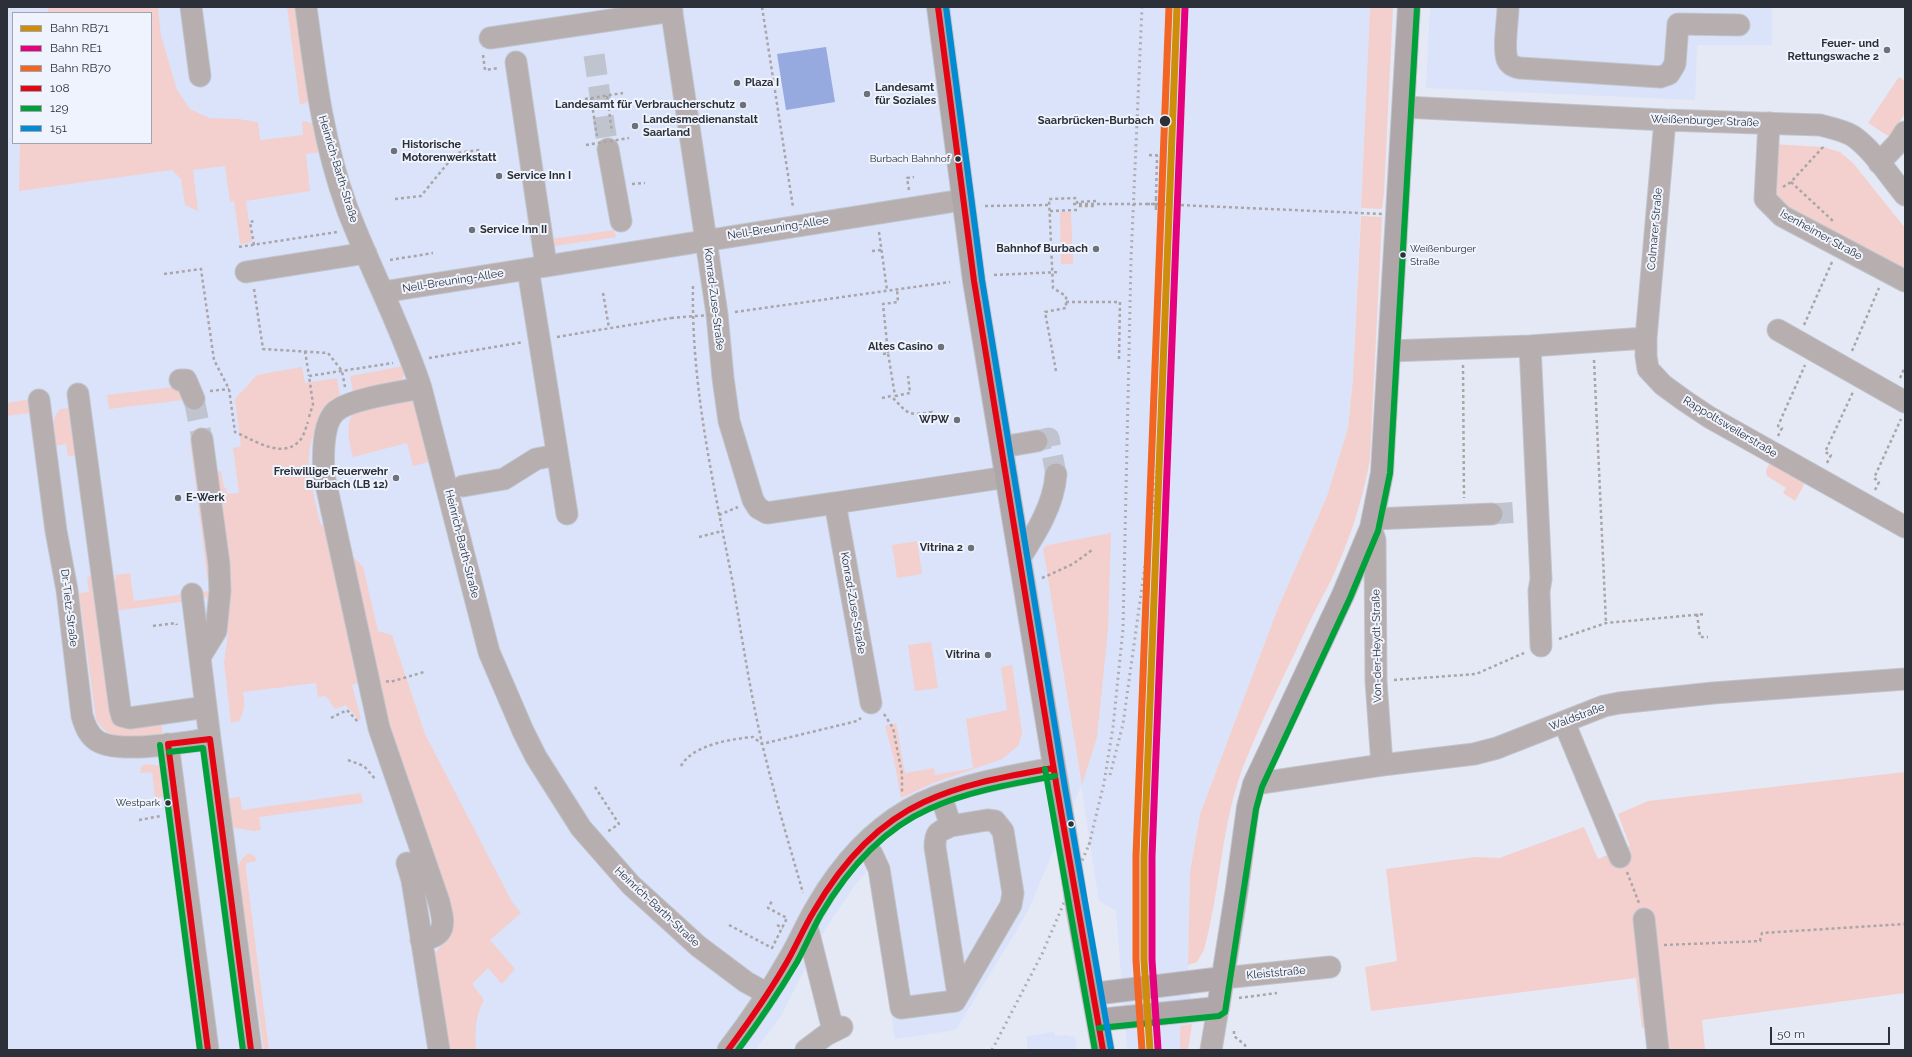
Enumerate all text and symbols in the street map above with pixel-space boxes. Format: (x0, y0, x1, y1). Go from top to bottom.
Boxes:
legend (12, 12, 152, 144)
text: Bahn RB71 (50, 21, 109, 35)
place label: Feuer- und Rettungswache 2 (1788, 37, 1879, 63)
text: Bahn RE1 (50, 41, 102, 55)
marker: Feuer- und Rettungswache 2 (1882, 45, 1892, 55)
text: Bahn RB70 (50, 61, 111, 75)
place label: Plaza I (745, 76, 779, 90)
marker: Plaza I (732, 78, 742, 88)
text: 108 (50, 81, 70, 95)
place label: Landesamt für Soziales (875, 81, 936, 107)
marker: Landesamt für Soziales (862, 89, 872, 99)
place label: Landesamt für Verbraucherschutz (555, 98, 735, 112)
marker: Landesamt für Verbraucherschutz (738, 100, 748, 110)
text: 129 (50, 101, 68, 115)
place label: Landesmedienanstalt Saarland (643, 113, 758, 139)
street label: Weißenburger Straße (1651, 113, 1759, 129)
street label: Heinrich-Barth-Straße (315, 114, 361, 224)
place label: Saarbrücken-Burbach (1038, 114, 1154, 128)
marker: Saarbrücken-Burbach (1158, 114, 1172, 128)
text: 151 (50, 121, 67, 135)
marker: Landesmedienanstalt Saarland (630, 121, 640, 131)
place label: Historische Motorenwerkstatt (402, 138, 496, 164)
marker: Historische Motorenwerkstatt (389, 146, 399, 156)
place label: Burbach Bahnhof (870, 153, 950, 165)
marker: Burbach Bahnhof (953, 154, 963, 164)
place label: Service Inn I (507, 169, 571, 183)
marker: Service Inn I (494, 171, 504, 181)
street label: Colmarer Straße (1645, 187, 1665, 271)
street label: Isenheimer Straße (1778, 207, 1864, 263)
street label: Nell-Breuning-Allee (726, 213, 830, 243)
place label: Service Inn II (480, 223, 547, 237)
marker: Service Inn II (467, 225, 477, 235)
place label: Bahnhof Burbach (996, 242, 1088, 256)
place label: Weißenburger Straße (1410, 243, 1476, 266)
marker: Bahnhof Burbach (1091, 244, 1101, 254)
street label: Konrad-Zuse-Straße (701, 247, 727, 351)
marker: Weißenburger Straße (1398, 250, 1408, 260)
street label: Nell-Breuning-Allee (401, 266, 505, 296)
place label: Altes Casino (868, 340, 933, 354)
marker: Altes Casino (936, 342, 946, 352)
street label: Rappoltsweilerstraße (1681, 394, 1779, 460)
place label: WPW (919, 413, 949, 427)
marker: WPW (952, 415, 962, 425)
place label: Freiwillige Feuerwehr Burbach (LB 12) (274, 465, 388, 491)
marker: Freiwillige Feuerwehr Burbach (LB 12) (391, 473, 401, 483)
street label: Heinrich-Barth-Straße (442, 488, 482, 600)
place label: E-Werk (186, 491, 225, 505)
marker: E-Werk (173, 493, 183, 503)
place label: Vitrina 2 (920, 541, 963, 555)
marker: Vitrina 2 (966, 543, 976, 553)
street label: Konrad-Zuse-Straße (838, 551, 868, 655)
street label: Dr.-Tietz-Straße (58, 568, 80, 648)
street label: Von-der-Heydt-Straße (1369, 589, 1385, 703)
place label: Vitrina (946, 648, 980, 662)
marker: Vitrina (983, 650, 993, 660)
street label: Waldstraße (1548, 700, 1606, 734)
place label: Westpark (116, 797, 160, 809)
marker: Westpark (163, 798, 173, 808)
unlabelled marker (1066, 819, 1076, 829)
street label: Heinrich-Barth-Straße (612, 864, 702, 950)
street label: Kleiststraße (1246, 964, 1306, 982)
scale bar (1772, 1019, 1892, 1045)
text: 50 m (1777, 1027, 1805, 1041)

